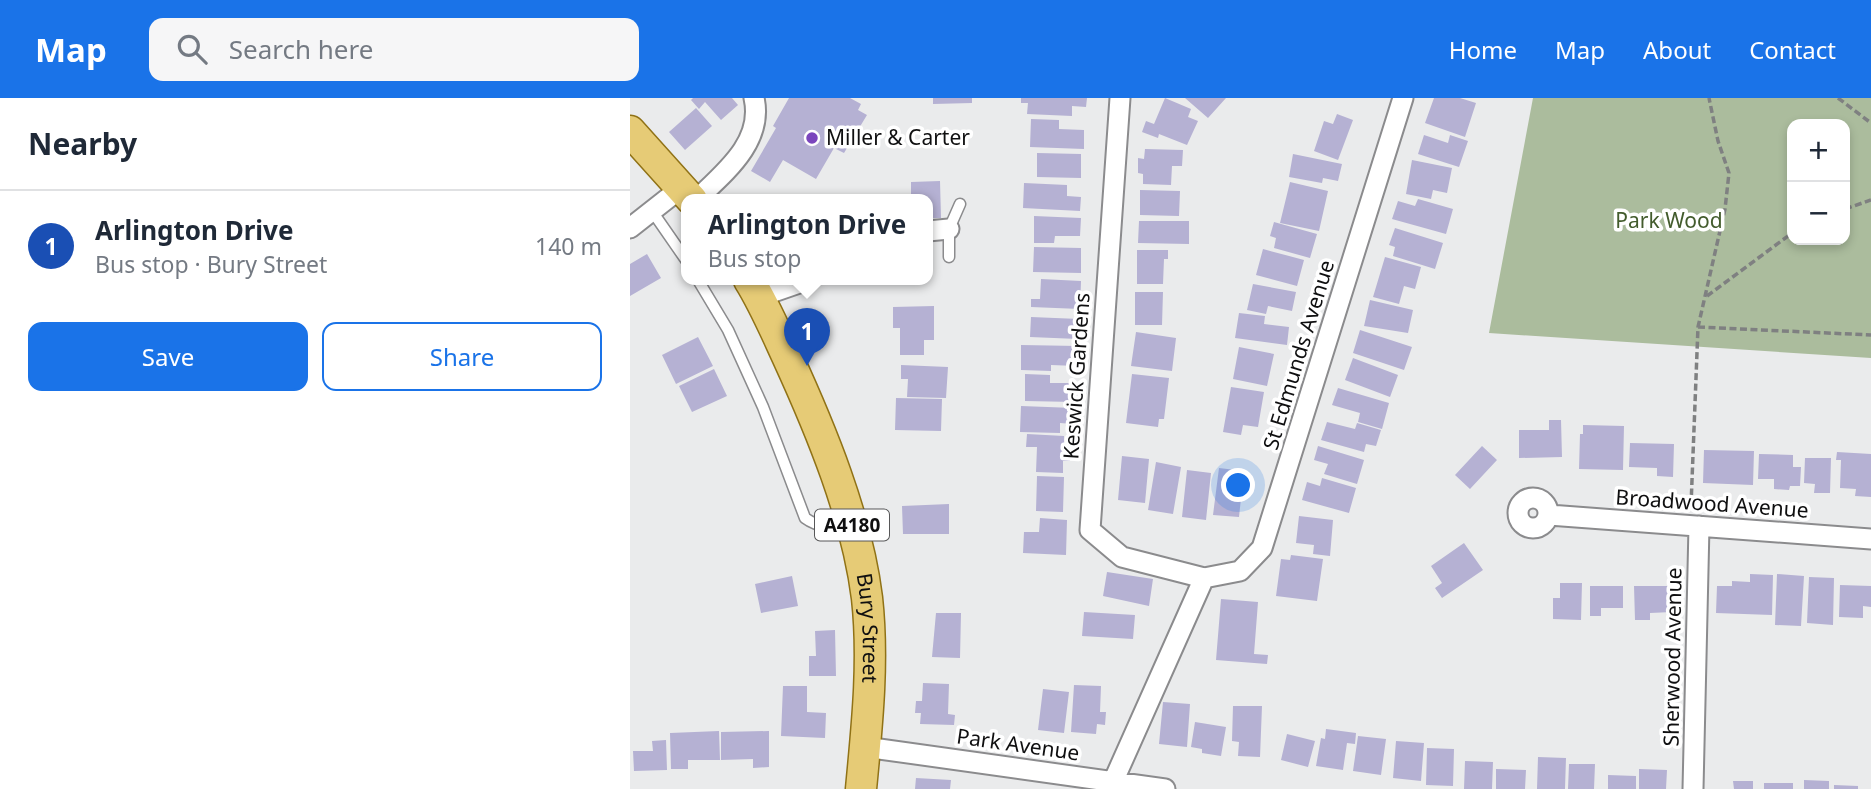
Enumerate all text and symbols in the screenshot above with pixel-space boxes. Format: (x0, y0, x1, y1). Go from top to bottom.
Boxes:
search box (149, 18, 639, 81)
text: Map (35, 27, 107, 72)
icon: search (173, 30, 211, 68)
text: Search here (229, 31, 373, 67)
text: Home (1449, 33, 1517, 66)
text: Map (1555, 33, 1605, 66)
text: About (1643, 33, 1711, 66)
text: Contact (1749, 33, 1836, 66)
map controls (1787, 119, 1850, 245)
button: + (1787, 119, 1850, 182)
text: Nearby (28, 123, 137, 164)
place label: Miller & Carter (826, 123, 970, 151)
marker: Miller & Carter (804, 130, 820, 146)
button: − (1787, 182, 1850, 245)
popup (681, 194, 933, 285)
text: Arlington Drive (708, 206, 906, 242)
park label: Park Wood (1615, 206, 1723, 234)
text: Arlington Drive (95, 212, 293, 248)
text: 1 (44, 230, 58, 262)
text: 140 m (535, 230, 602, 262)
text: Bus stop (708, 242, 801, 274)
text: Bus stop · Bury Street (95, 248, 327, 280)
street label: St Edmunds Avenue (1256, 256, 1340, 453)
street label: Keswick Gardens (1056, 292, 1096, 460)
pin: 1 (784, 308, 830, 366)
button: Save (28, 322, 308, 391)
button: Share (322, 322, 602, 391)
your location (1221, 468, 1255, 502)
street label: Broadwood Avenue (1615, 482, 1809, 524)
road number: A4180 (815, 510, 889, 540)
street label: Sherwood Avenue (1656, 567, 1688, 747)
street label: Bury Street (850, 571, 885, 684)
street label: Park Avenue (955, 722, 1081, 766)

